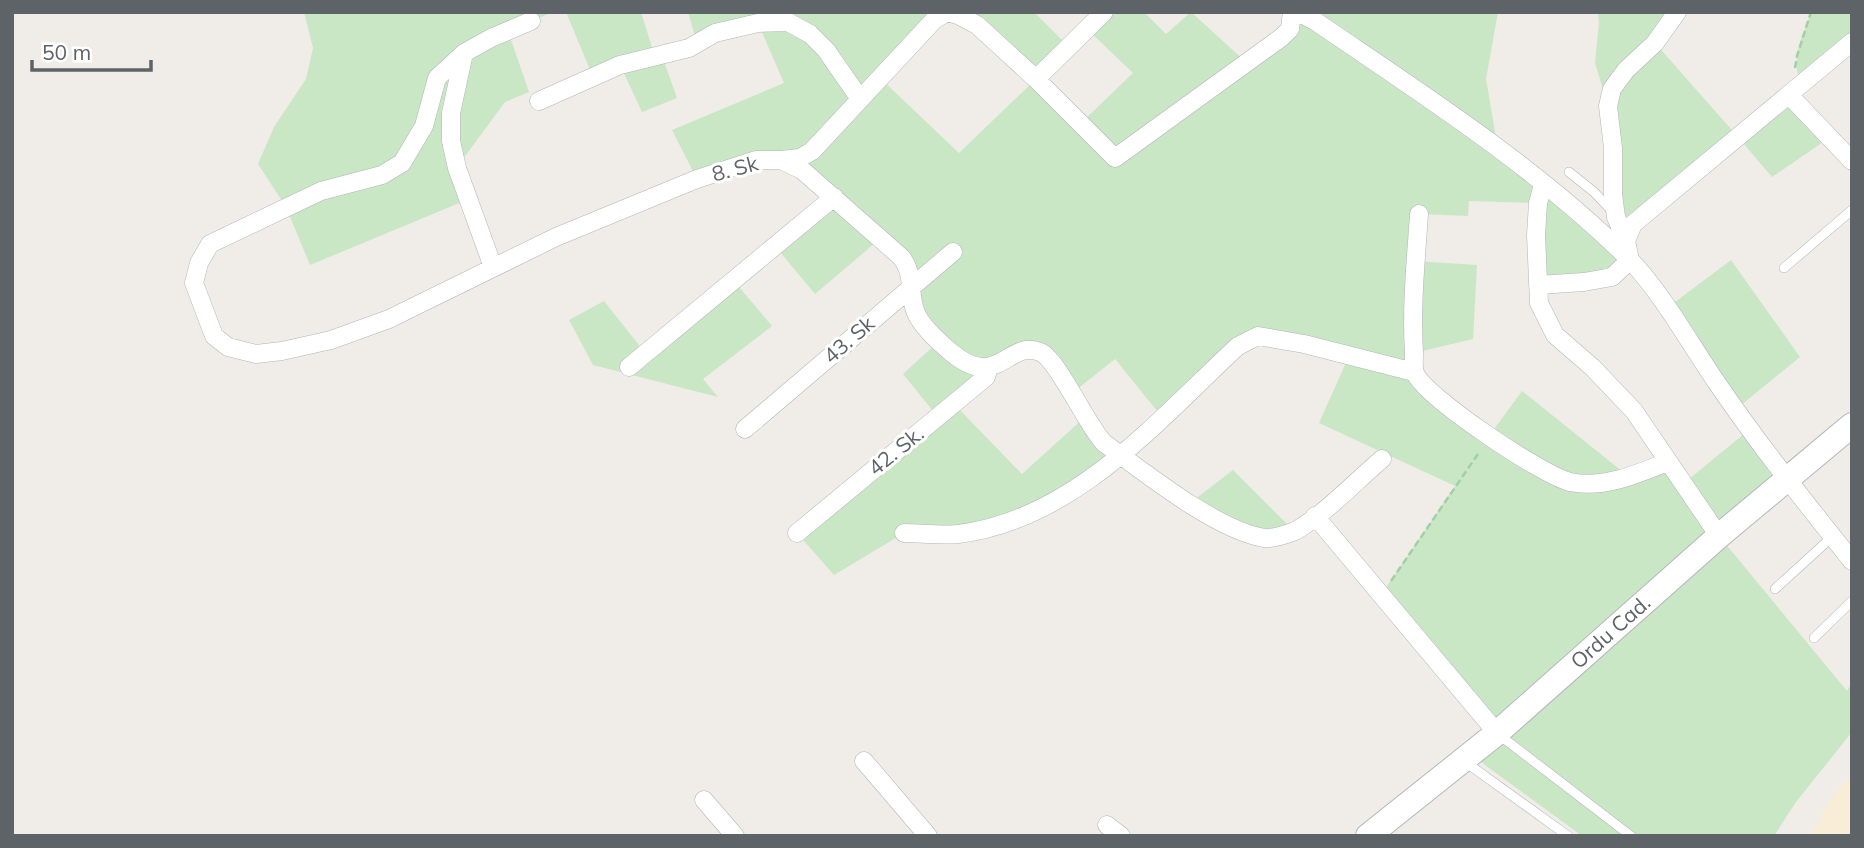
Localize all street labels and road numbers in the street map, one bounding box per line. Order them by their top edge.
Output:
street label: 8. Sk [709,149,761,187]
street label: 43. Sk [817,310,879,369]
street label: 42. Sk. [862,420,929,481]
street label: Ordu Cad. [1565,589,1655,674]

